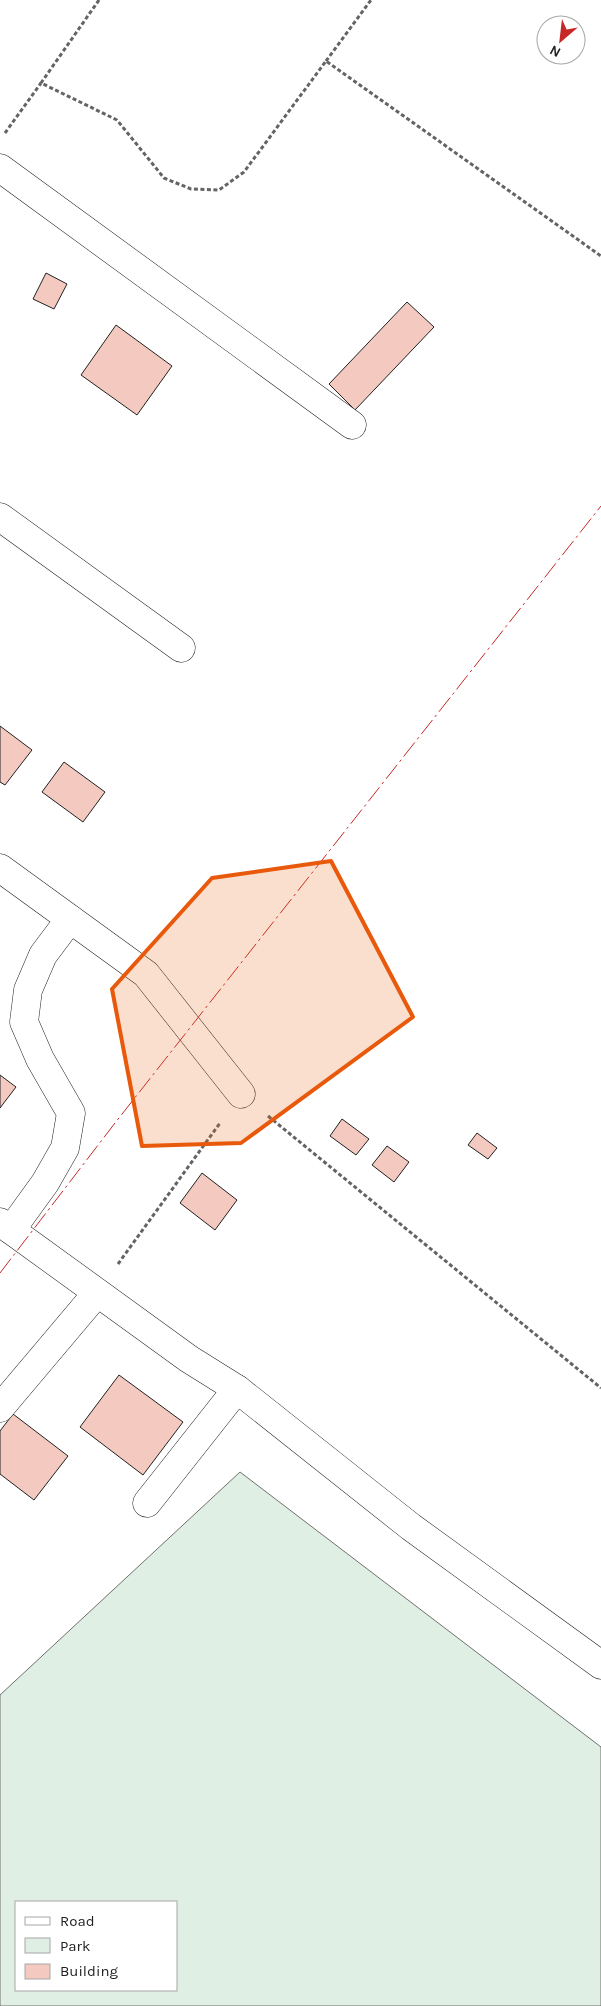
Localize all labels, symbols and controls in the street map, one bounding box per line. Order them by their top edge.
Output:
north arrow [536,15,586,65]
text: N [547,41,564,61]
legend [15,1901,178,1991]
text: Road [60,1912,95,1930]
text: Park [60,1937,90,1955]
text: Building [60,1962,118,1980]

